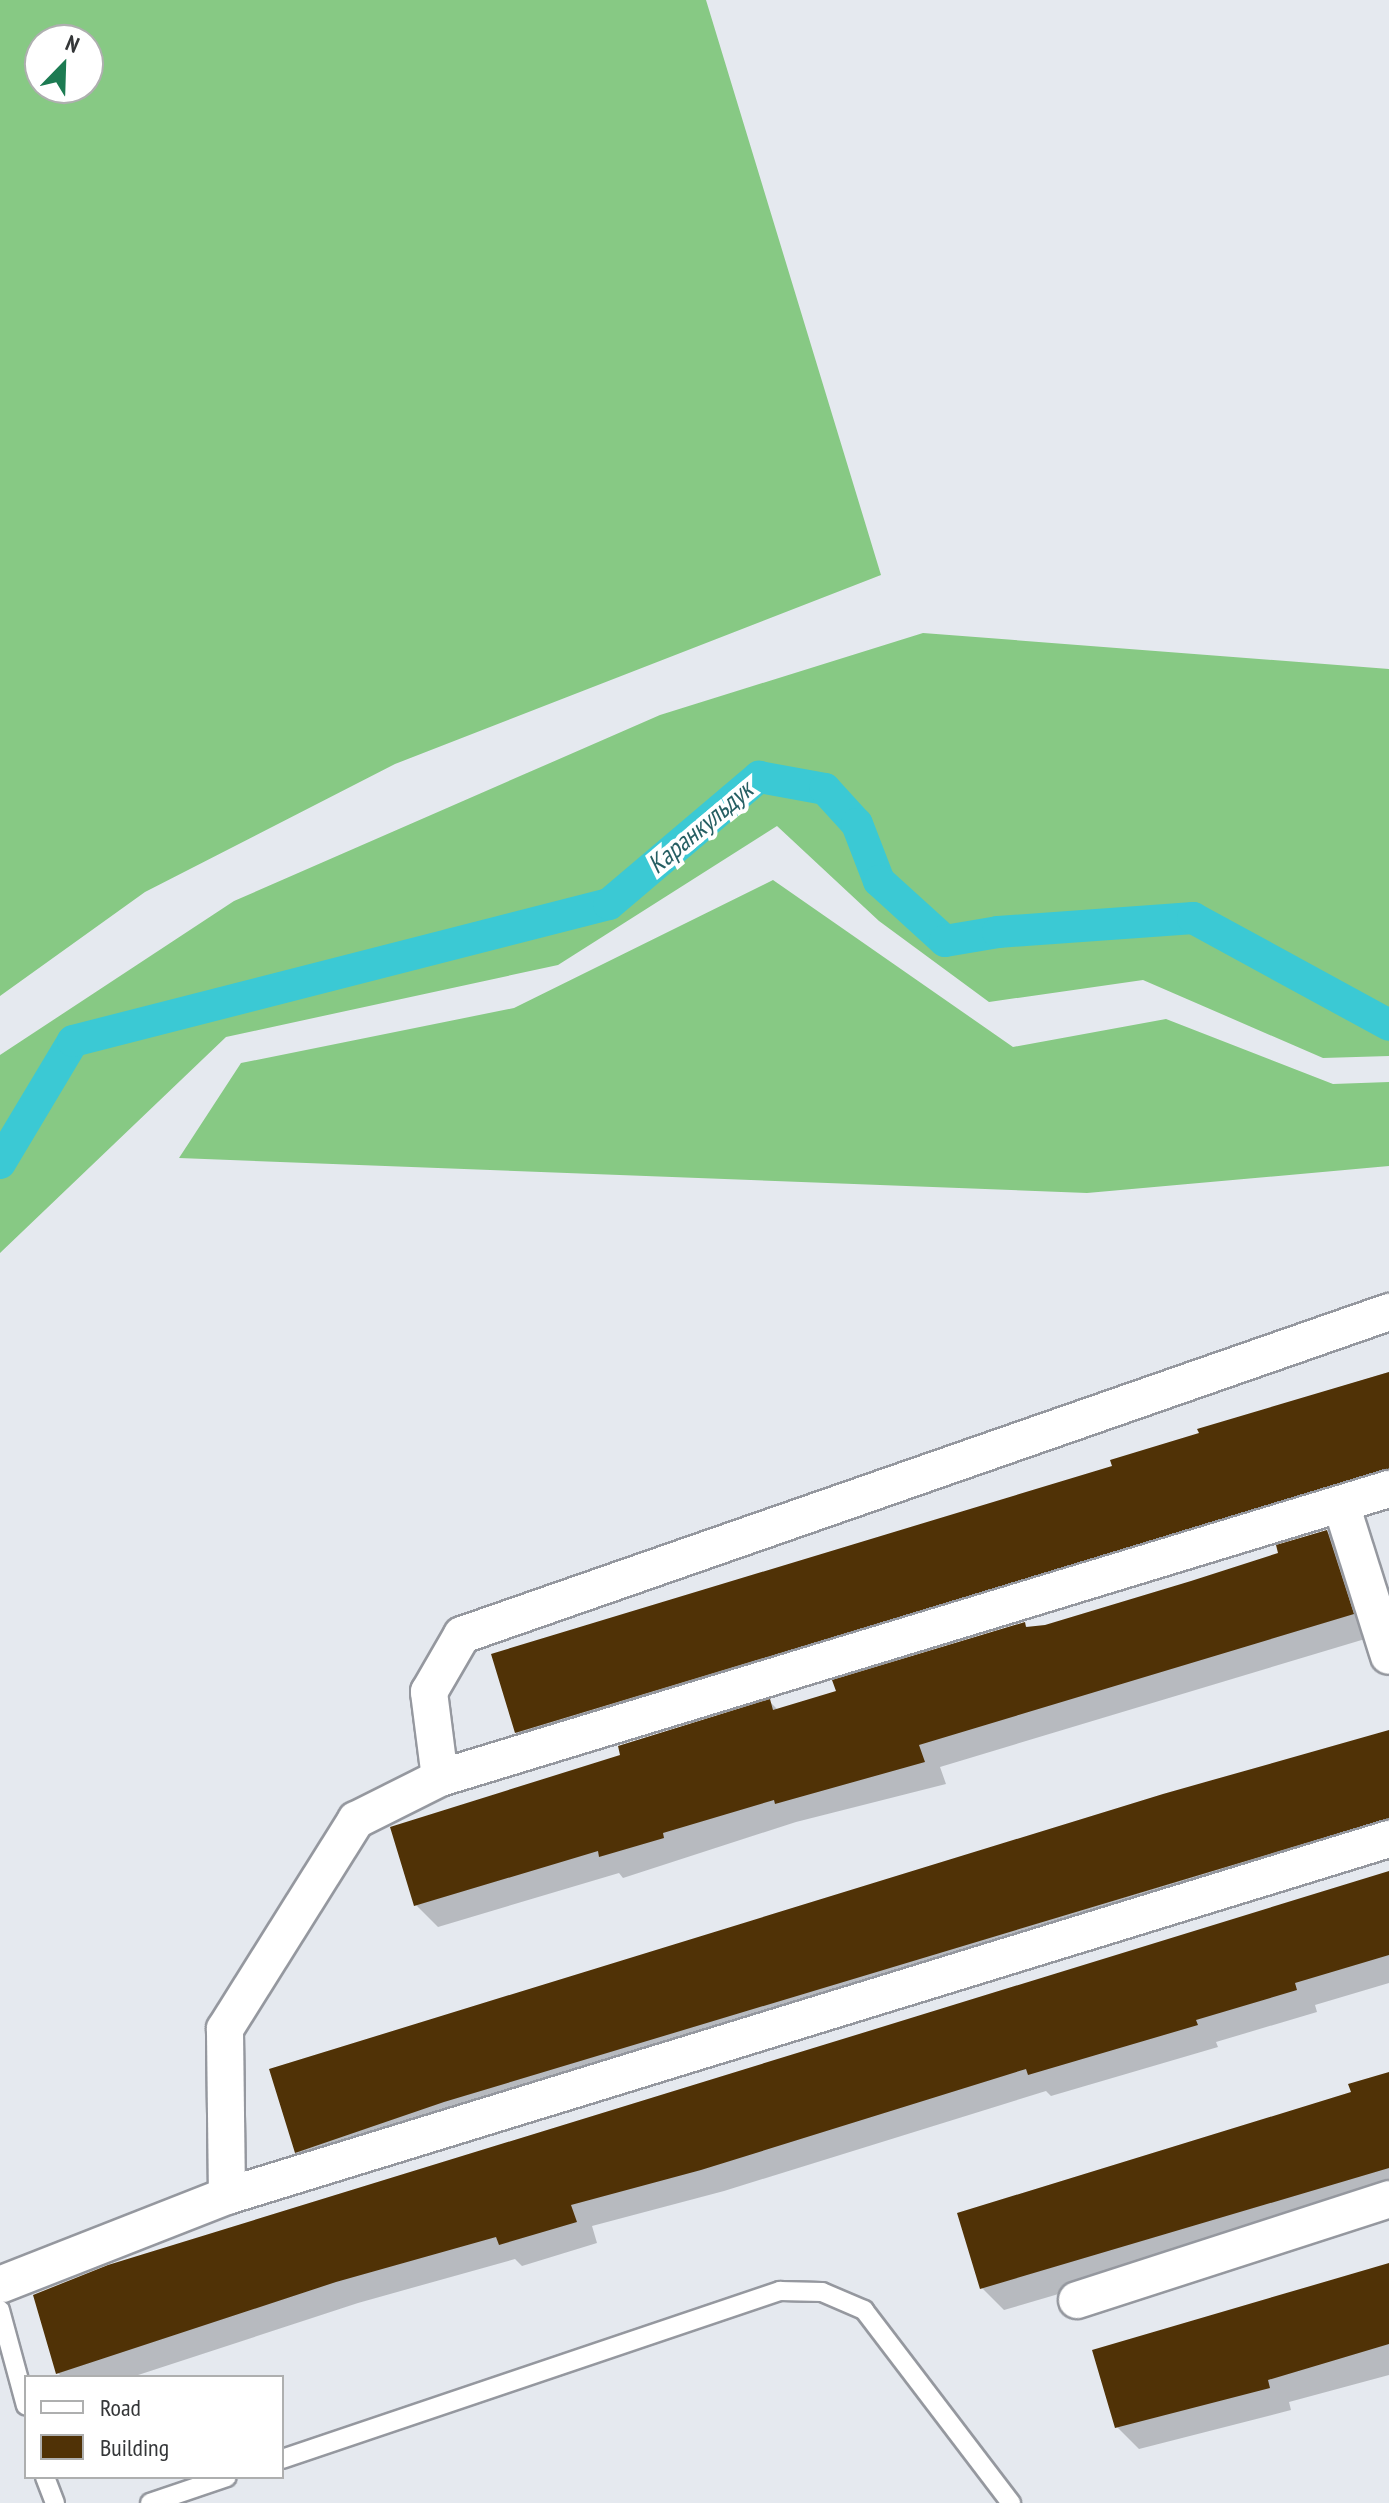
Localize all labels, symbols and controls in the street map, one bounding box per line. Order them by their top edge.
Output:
north arrow [24,24,104,104]
text: N [62,29,84,59]
water label: Каранкульдук [641,774,759,880]
legend [24,2375,284,2479]
text: Road [100,2392,141,2423]
text: Building [100,2432,169,2463]

